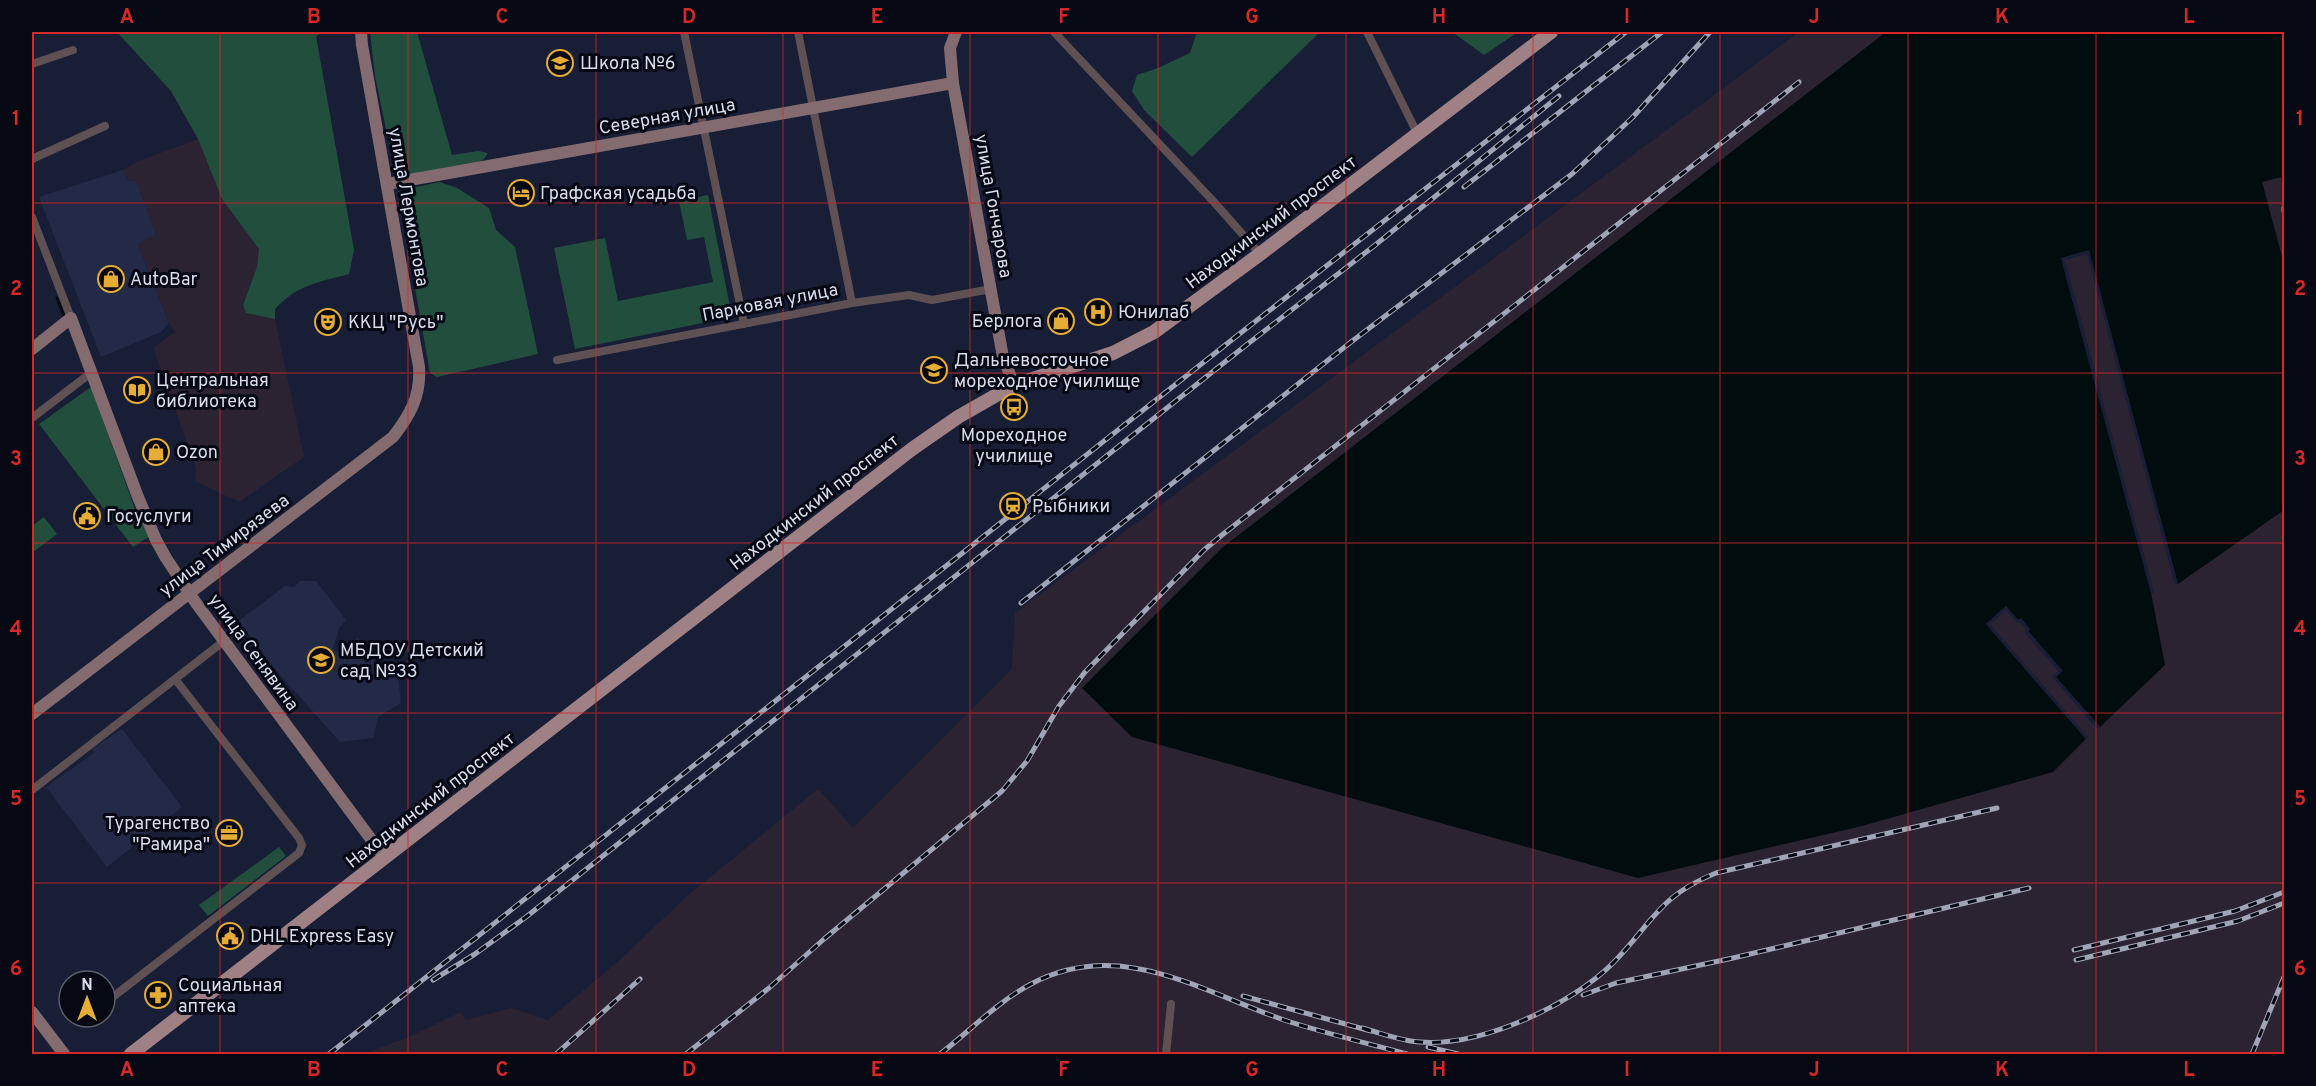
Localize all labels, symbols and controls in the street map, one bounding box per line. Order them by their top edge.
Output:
text: A [120,5,134,31]
text: B [307,5,321,31]
text: C [496,5,508,31]
text: D [682,5,696,31]
text: E [871,5,883,31]
text: F [1058,5,1070,31]
text: G [1245,5,1259,31]
text: H [1432,5,1446,31]
text: I [1624,5,1630,31]
text: J [1808,5,1820,31]
text: K [1995,5,2009,31]
text: L [2183,5,2195,31]
school or university icon: Школа №6 [545,48,575,78]
place label: Школа №6 [580,53,676,76]
street label: Северная улица [597,94,737,141]
text: 1 [12,107,20,133]
text: 1 [2296,107,2304,133]
street label: улица Лермонтова [382,126,433,289]
street label: улица Гончарова [969,133,1016,280]
street label: Находкинский проспект [1182,151,1362,295]
hotel icon: Графская усадьба [506,178,536,208]
place label: Графская усадьба [540,183,696,206]
shop icon: AutoBar [96,264,126,294]
place label: AutoBar [130,269,198,292]
text: 2 [10,277,22,303]
text: 2 [2294,277,2306,303]
street label: Парковая улица [700,279,840,328]
hospital icon: Юнилаб [1083,297,1113,327]
place label: Юнилаб [1118,302,1189,325]
shop icon: Берлога [1046,306,1076,336]
theatre icon: ККЦ "Русь" [313,307,343,337]
place label: Берлога [972,311,1042,334]
place label: ККЦ "Русь" [348,312,443,335]
place label: Дальневосточное мореходное училище [954,350,1140,394]
school or university icon: Дальневосточное мореходное училище [919,355,949,385]
place label: Центральная библиотека [156,370,269,414]
library icon: Центральная библиотека [122,375,152,405]
bus stop icon: Мореходное училище [999,392,1029,422]
place label: Мореходное училище [961,425,1067,469]
street label: Находкинский проспект [726,430,904,576]
shop icon: Ozon [141,437,171,467]
place label: Ozon [176,442,218,465]
text: 3 [10,447,22,473]
text: 3 [2294,447,2306,473]
street label: улица Тимирязева [155,490,295,603]
station icon: Рыбники [998,491,1028,521]
place label: Рыбники [1032,496,1110,519]
public building icon: Госуслуги [72,501,102,531]
place label: Госуслуги [106,506,192,529]
street label: улица Сенявина [203,590,303,716]
text: 4 [10,617,22,643]
text: 4 [2294,617,2306,643]
place label: МБДОУ Детский сад №33 [340,640,484,684]
school or university icon: МБДОУ Детский сад №33 [306,645,336,675]
street label: Находкинский проспект [342,728,520,874]
text: 5 [10,787,22,813]
text: 5 [2294,787,2306,813]
place label: Турагенство "Рамира" [105,813,210,857]
office icon: Турагенство "Рамира" [214,818,244,848]
public building icon: DHL Express Easy [215,921,245,951]
place label: DHL Express Easy [250,926,394,949]
text: 6 [10,957,22,983]
text: 6 [2294,957,2306,983]
north arrow [57,969,117,1029]
place label: Социальная аптека [178,975,282,1019]
text: N [81,976,93,996]
pharmacy icon: Социальная аптека [143,980,173,1010]
text: A [120,1058,134,1084]
text: B [307,1058,321,1084]
text: C [496,1058,508,1084]
text: D [682,1058,696,1084]
text: E [871,1058,883,1084]
text: F [1058,1058,1070,1084]
text: G [1245,1058,1259,1084]
text: H [1432,1058,1446,1084]
text: I [1624,1058,1630,1084]
text: J [1808,1058,1820,1084]
text: K [1995,1058,2009,1084]
text: L [2183,1058,2195,1084]

